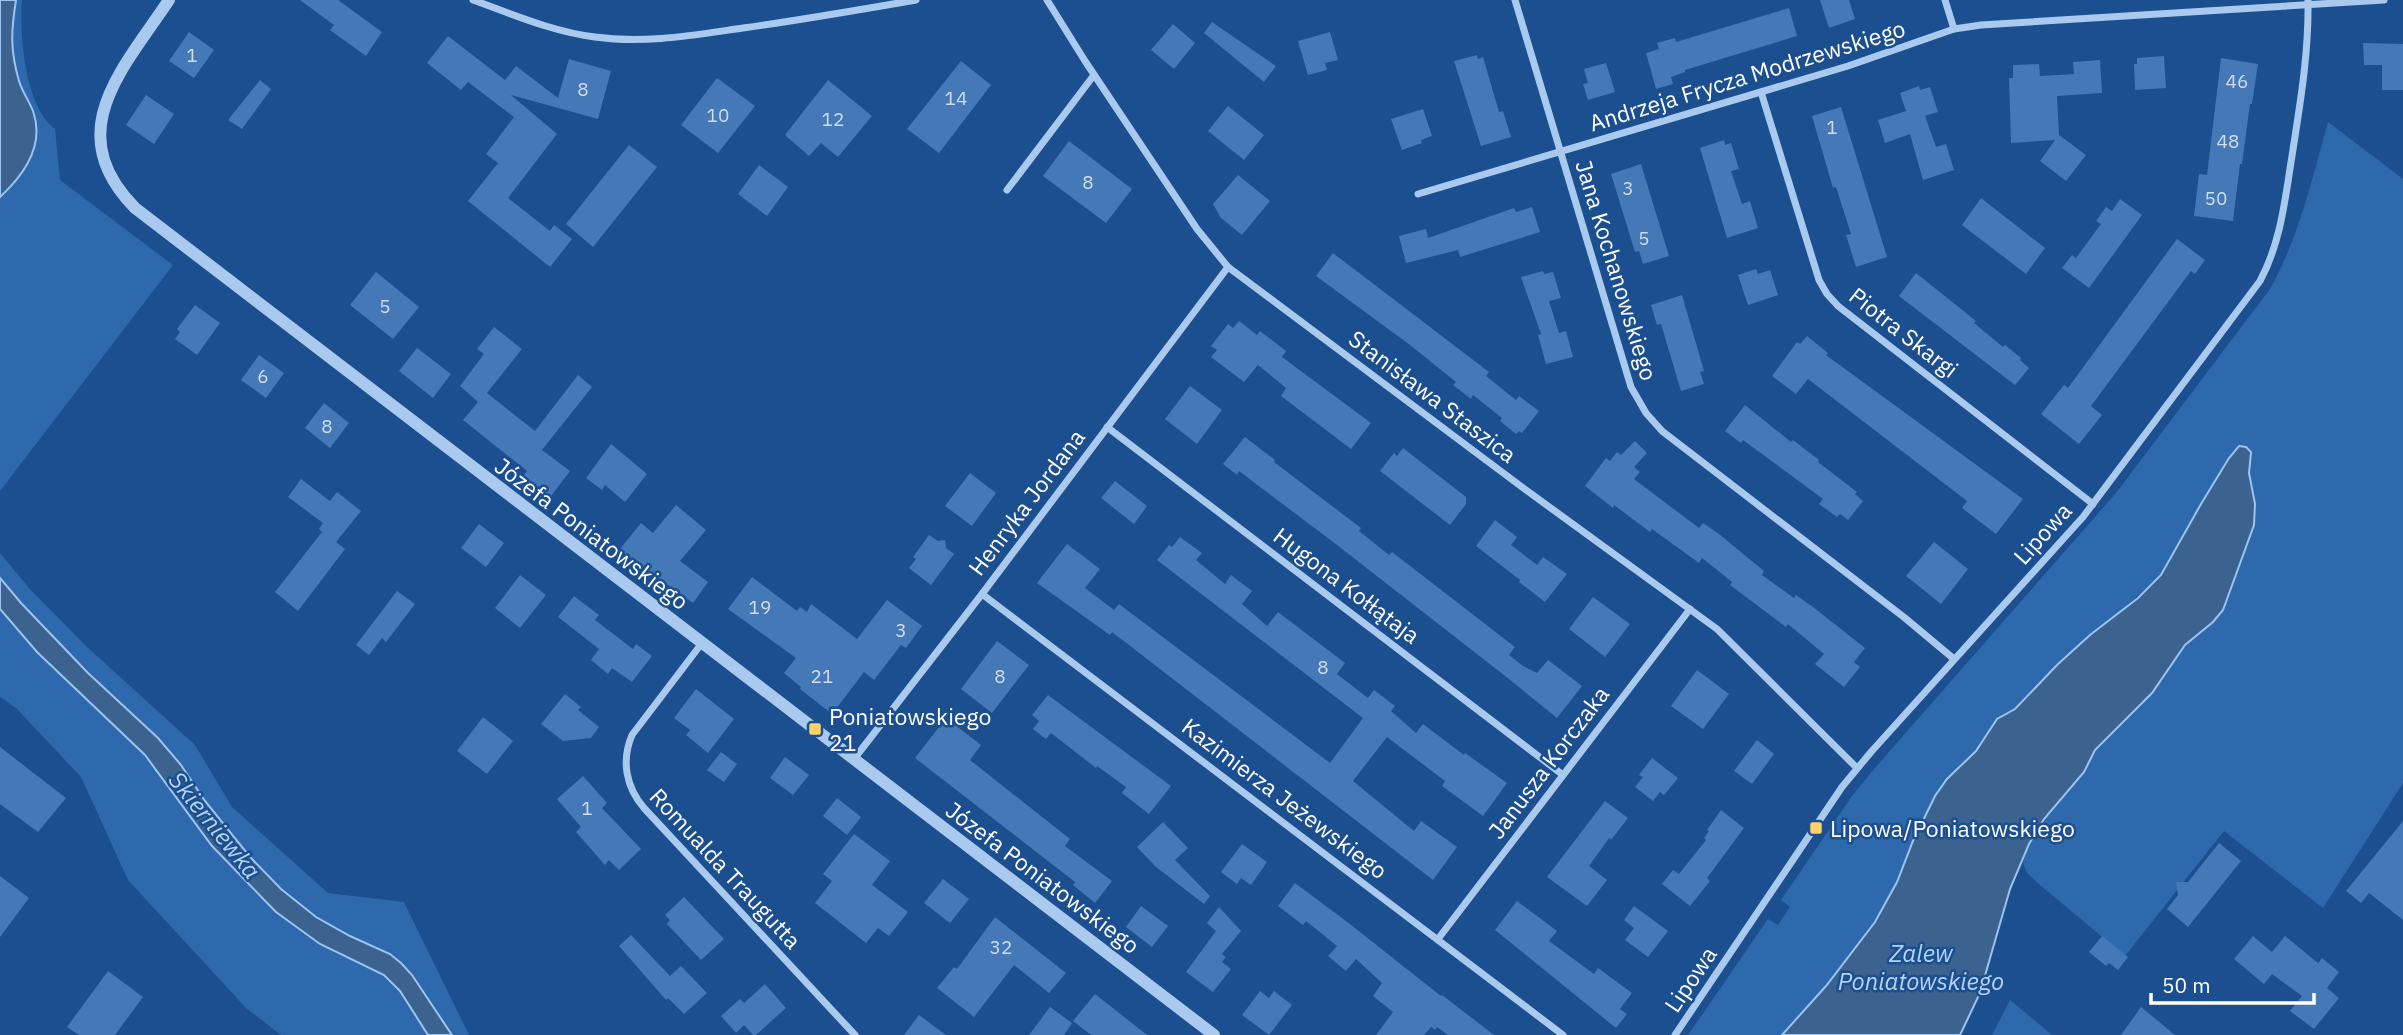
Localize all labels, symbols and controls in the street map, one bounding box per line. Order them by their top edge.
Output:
street label: Andrzeja Frycza Modrzewskiego [1585,13,1909,137]
house number: 1 [186,43,198,67]
house number: 46 [2226,69,2248,93]
house number: 8 [577,77,589,101]
house number: 14 [945,86,967,110]
house number: 10 [707,103,729,127]
house number: 12 [822,107,844,131]
house number: 1 [1826,115,1838,139]
house number: 48 [2217,129,2239,153]
street label: Jana Kochanowskiego [1569,156,1665,384]
house number: 8 [1082,170,1094,194]
house number: 3 [1622,176,1634,200]
house number: 50 [2205,186,2227,210]
house number: 5 [1638,226,1650,250]
street label: Piotra Skargi [1843,280,1965,384]
house number: 5 [379,294,391,318]
street label: Stanisława Staszica [1343,323,1523,469]
house number: 6 [257,364,269,388]
house number: 8 [321,414,333,438]
street label: Henryka Jordana [961,423,1091,581]
street label: Józefa Poniatowskiego [489,450,695,616]
street label: Lipowa [2006,496,2078,570]
street label: Hugona Kołłątaja [1268,520,1426,650]
house number: 19 [749,595,771,619]
house number: 3 [895,618,907,642]
house number: 8 [1317,655,1329,679]
house number: 21 [811,664,833,688]
house number: 8 [994,664,1006,688]
street label: Janusza Korczaka [1481,680,1615,844]
place label: Poniatowskiego 21 [829,701,991,757]
street label: Kazimierza Jeżewskiego [1176,711,1394,885]
marker: Poniatowskiego 21 [807,721,823,737]
water label: Skierniewka [162,765,268,885]
street label: Romualda Traugutta [644,781,808,955]
street label: Józefa Poniatowskiego [940,794,1146,960]
house number: 1 [581,796,593,820]
place label: Lipowa/Poniatowskiego [1830,813,2075,843]
marker: Lipowa/Poniatowskiego [1808,820,1824,836]
house number: 32 [990,935,1012,959]
water label: Zalew Poniatowskiego [1838,937,2004,997]
street label: Lipowa [1657,940,1723,1018]
scale bar [2151,962,2314,1006]
text: 50 m [2162,971,2211,999]

